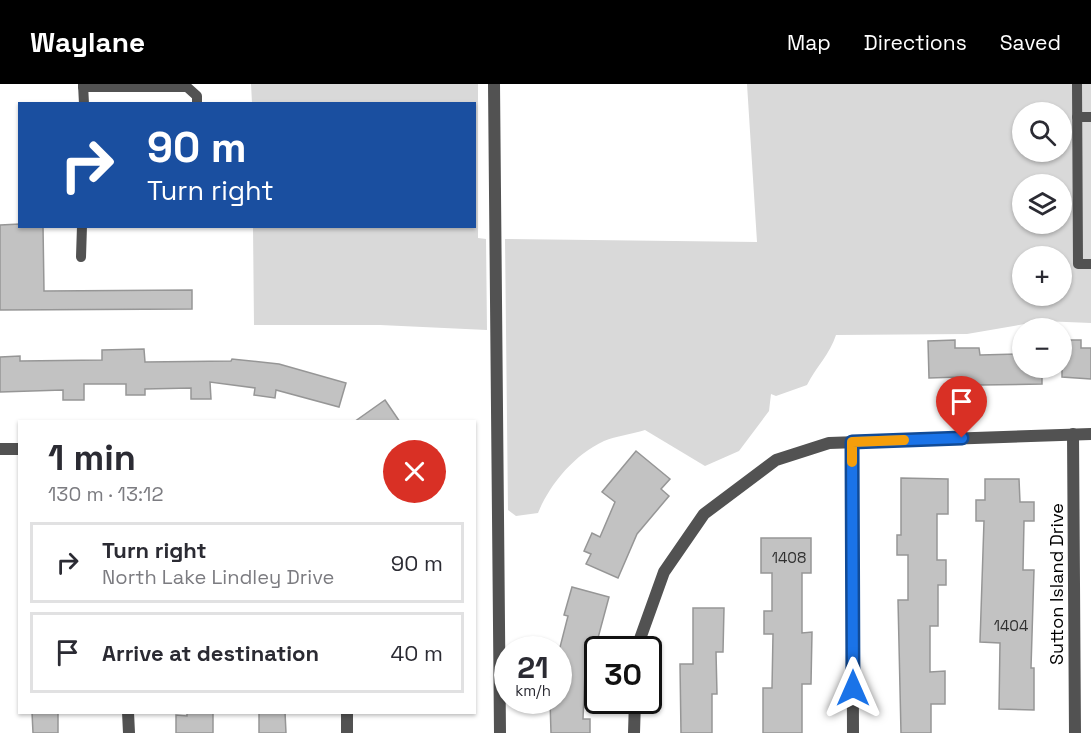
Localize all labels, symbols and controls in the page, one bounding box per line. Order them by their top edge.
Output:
text: Waylane [30,24,145,60]
text: Map [787,29,831,56]
text: Directions [864,29,967,56]
text: Saved [1000,29,1061,56]
map controls [1012,102,1072,378]
button: search [1012,102,1072,162]
text: 90 m [147,121,247,174]
icon: right [48,126,126,204]
text: Turn right [147,173,274,208]
button: layers [1012,174,1072,234]
button: + [1012,246,1072,306]
button: − [1012,318,1072,378]
pin [936,376,987,438]
icon: arrive [945,385,978,418]
text: 1 min [48,435,136,481]
button: close [383,440,446,503]
text: 130 m · 13:12 [48,481,164,507]
street label: Sutton Island Drive [1045,503,1068,665]
text: Turn right [102,536,207,564]
icon: right [51,546,84,579]
house number: 1408 [772,548,806,567]
text: 90 m [391,549,443,577]
text: North Lake Lindley Drive [102,564,334,590]
house number: 1404 [994,616,1028,635]
icon: arrive [51,636,84,669]
speed limit sign: 30 [584,636,662,714]
text: Arrive at destination [102,639,319,667]
text: 40 m [391,639,443,667]
text: 21 [517,648,549,687]
position arrow [821,656,885,720]
text: km/h [515,681,551,700]

